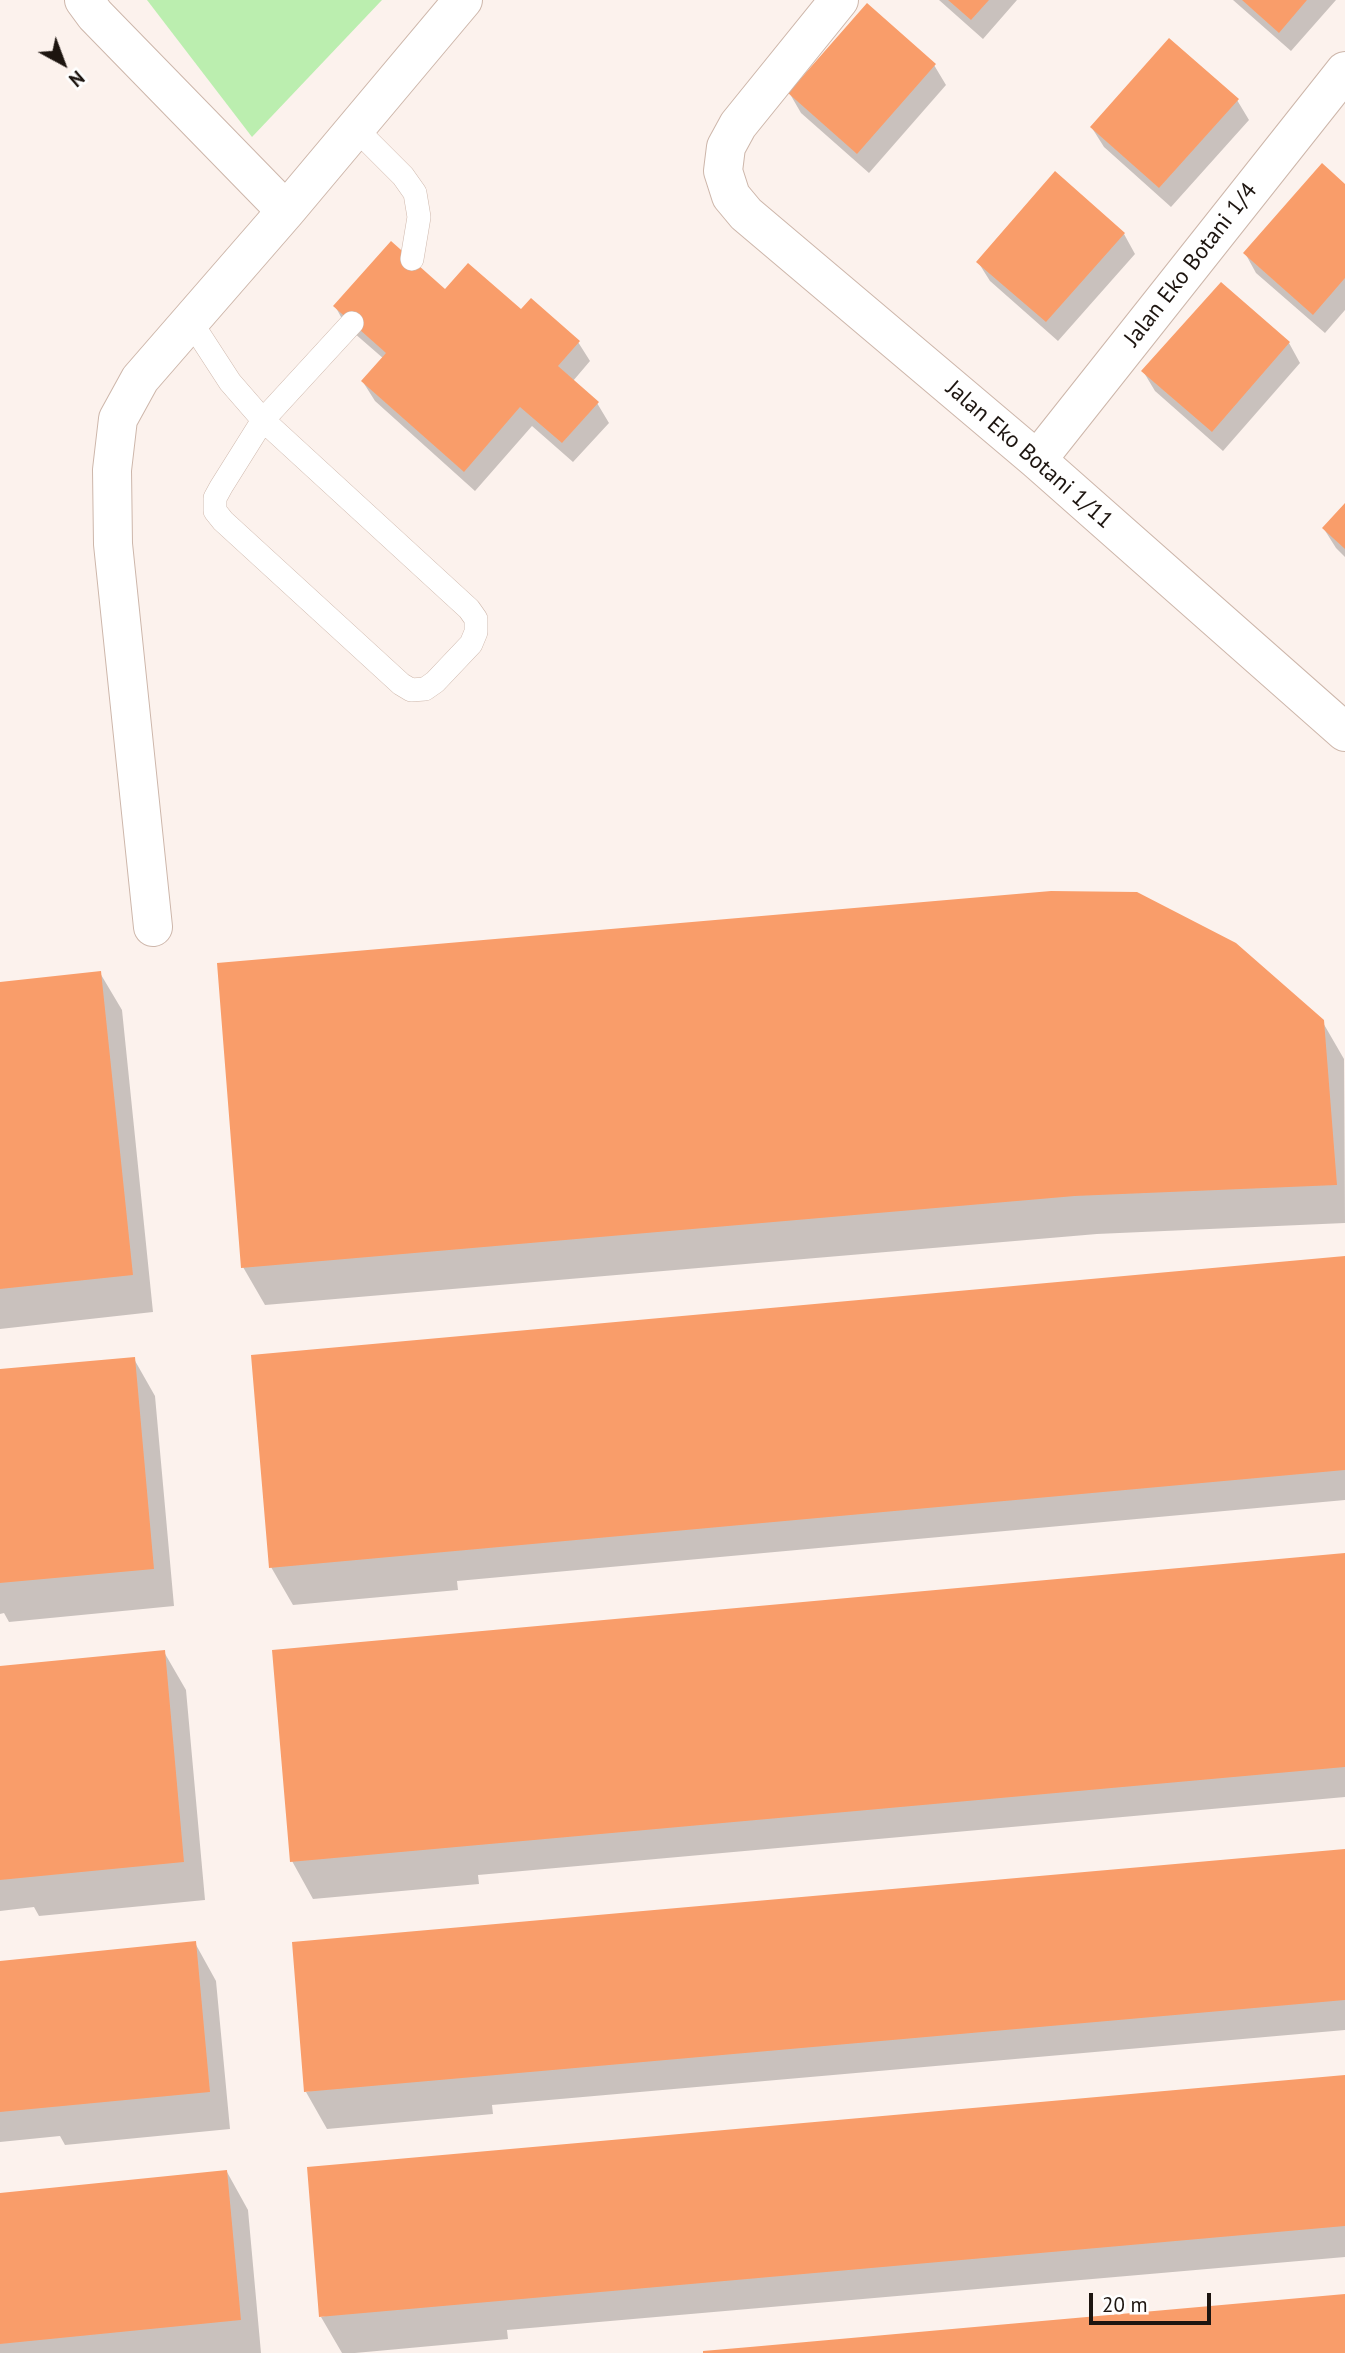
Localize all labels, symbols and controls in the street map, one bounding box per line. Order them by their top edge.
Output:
north arrow [28,28,98,98]
text: N [64,66,89,92]
street label: Jalan Eko Botani 1/4 [1119,178,1263,352]
street label: Jalan Eko Botani 1/11 [940,375,1118,535]
scale bar [1093,2280,1216,2324]
text: 20 m [1102,2291,1148,2318]

